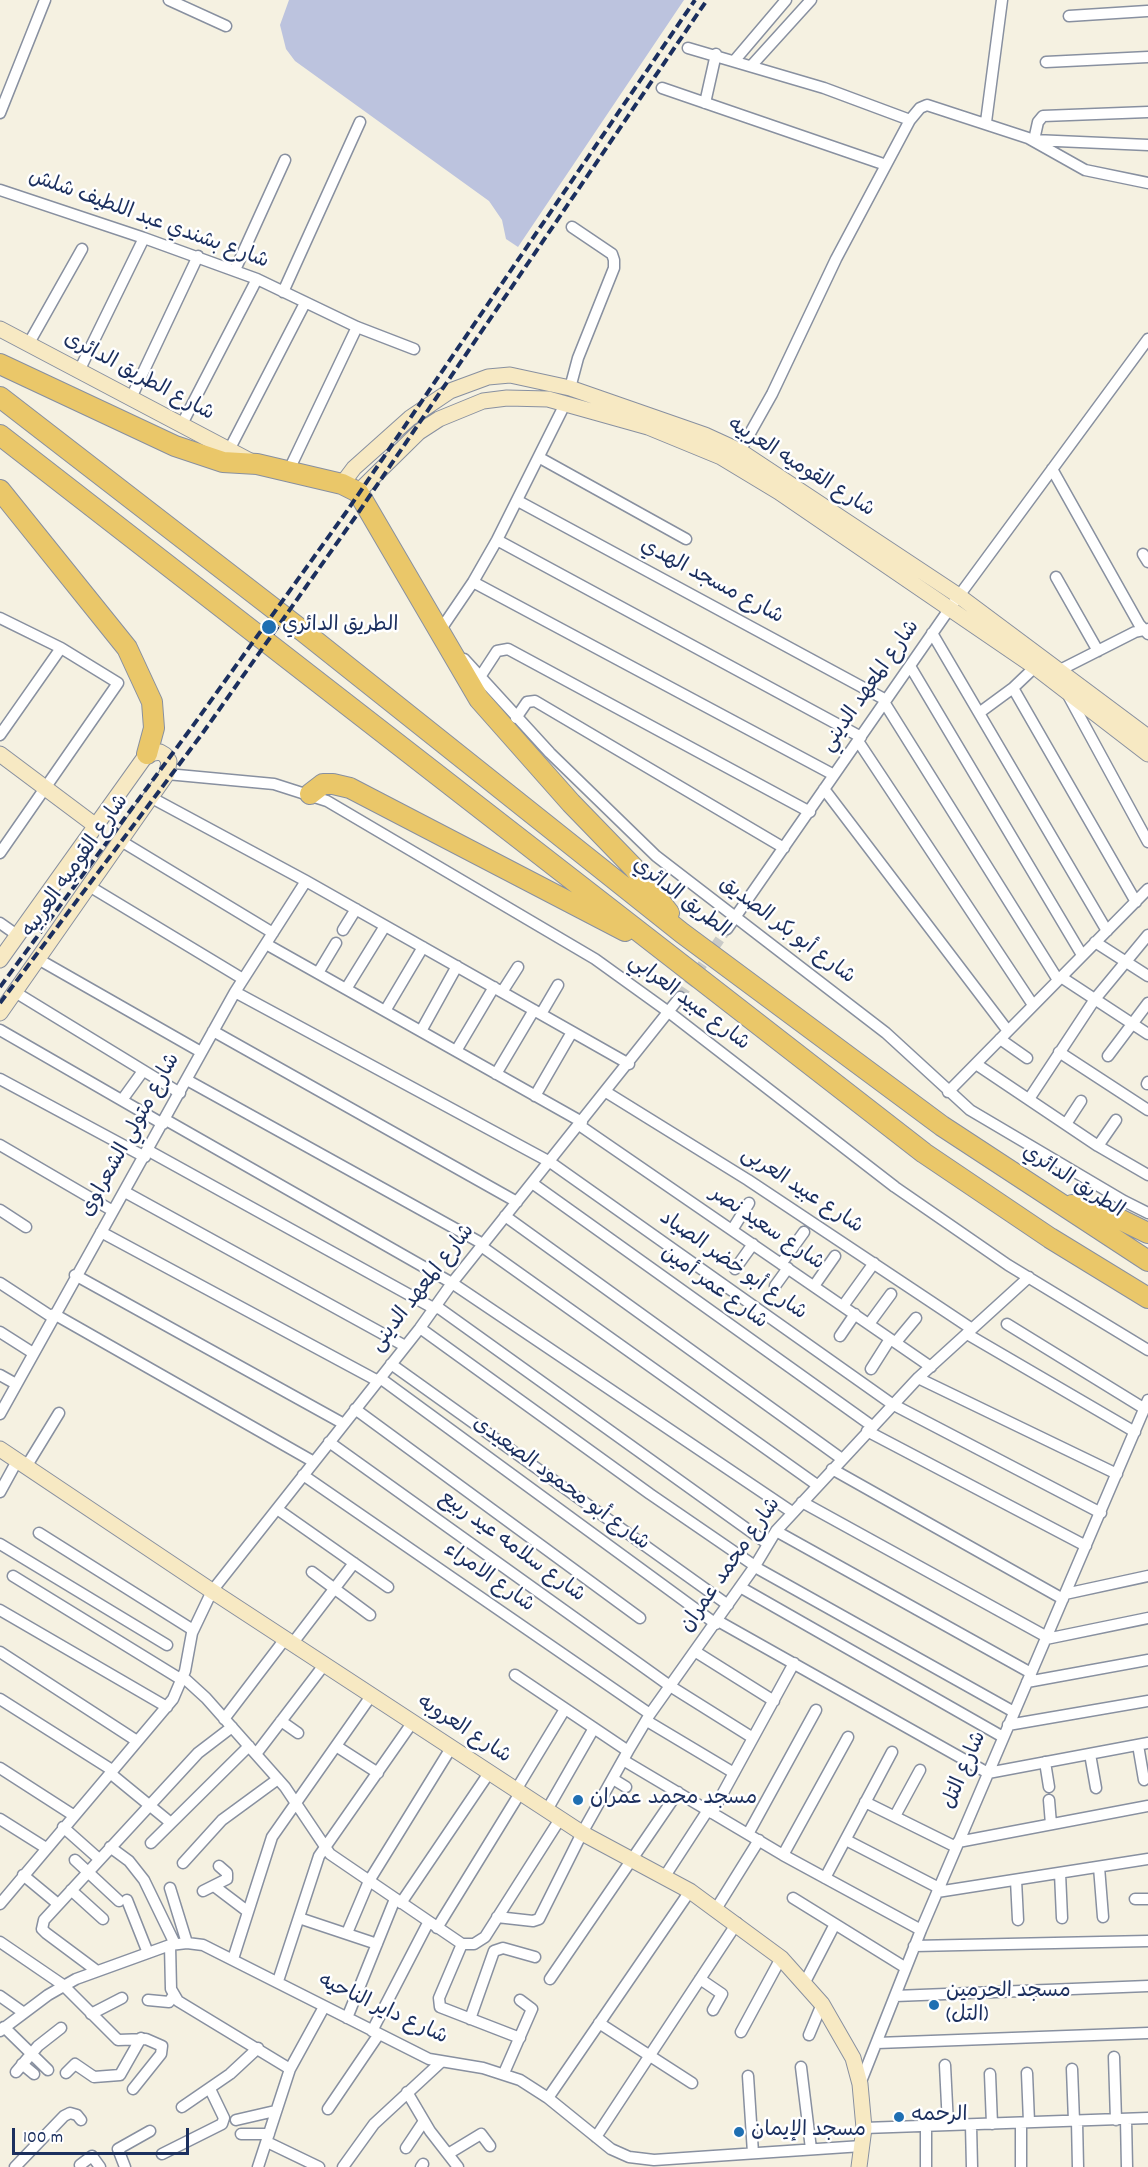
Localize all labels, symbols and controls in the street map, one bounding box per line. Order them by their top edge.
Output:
street label: شارع بشندي عبد اللطيف شلش [24,166,272,276]
street label: شارع الطريق الدائرى [58,328,218,428]
street label: شارع القوميه العربيه [722,414,878,524]
street label: شارع مسجد الهدي [635,535,787,631]
place label: الطريق الدائري [282,614,398,640]
street label: شارع المعهد الديني [817,616,927,758]
marker: الطريق الدائري [260,618,278,636]
street label: شارع القوميه العربيه [18,791,136,943]
street label: الطريق الدائري [626,853,734,945]
street label: شارع أبو بكر الصديق [713,873,859,991]
street label: شارع عبيد العرابي [622,950,754,1058]
street label: شارع متولي الشعراوى [77,1050,187,1222]
street label: الطريق الدائري [1016,1141,1128,1225]
street label: شارع عبيد العربى [735,1143,867,1241]
street label: شارع سعيد نصر [704,1182,828,1278]
street label: شارع أبو خضر الصياد [653,1207,811,1327]
street label: شارع المعهد الدينى [366,1220,482,1358]
street label: شارع عمر أمين [655,1242,771,1336]
street label: شارع أبو محمود الصعيدى [467,1412,653,1558]
street label: شارع سلامه عيد ربيع [433,1486,589,1610]
street label: شارع محمد عمران [676,1494,788,1638]
street label: شارع الامراء [438,1539,538,1619]
street label: شارع العروبه [411,1691,515,1771]
street label: شارع التل [938,1728,994,1814]
place label: مسجد محمد عمران [590,1787,757,1813]
marker: مسجد محمد عمران [571,1793,585,1807]
street label: شارع داير الناحيه [313,1970,451,2052]
place label: مسجد الحرمين (التل) [946,1980,1071,2030]
marker: مسجد الحرمين (التل) [927,1998,941,2012]
place label: الرحمه [911,2104,968,2130]
marker: الرحمه [892,2110,906,2124]
scale bar [15,2116,192,2154]
place label: مسجد الإيمان [751,2119,866,2145]
marker: مسجد الإيمان [732,2125,746,2139]
text: 100 m [23,2126,63,2151]

